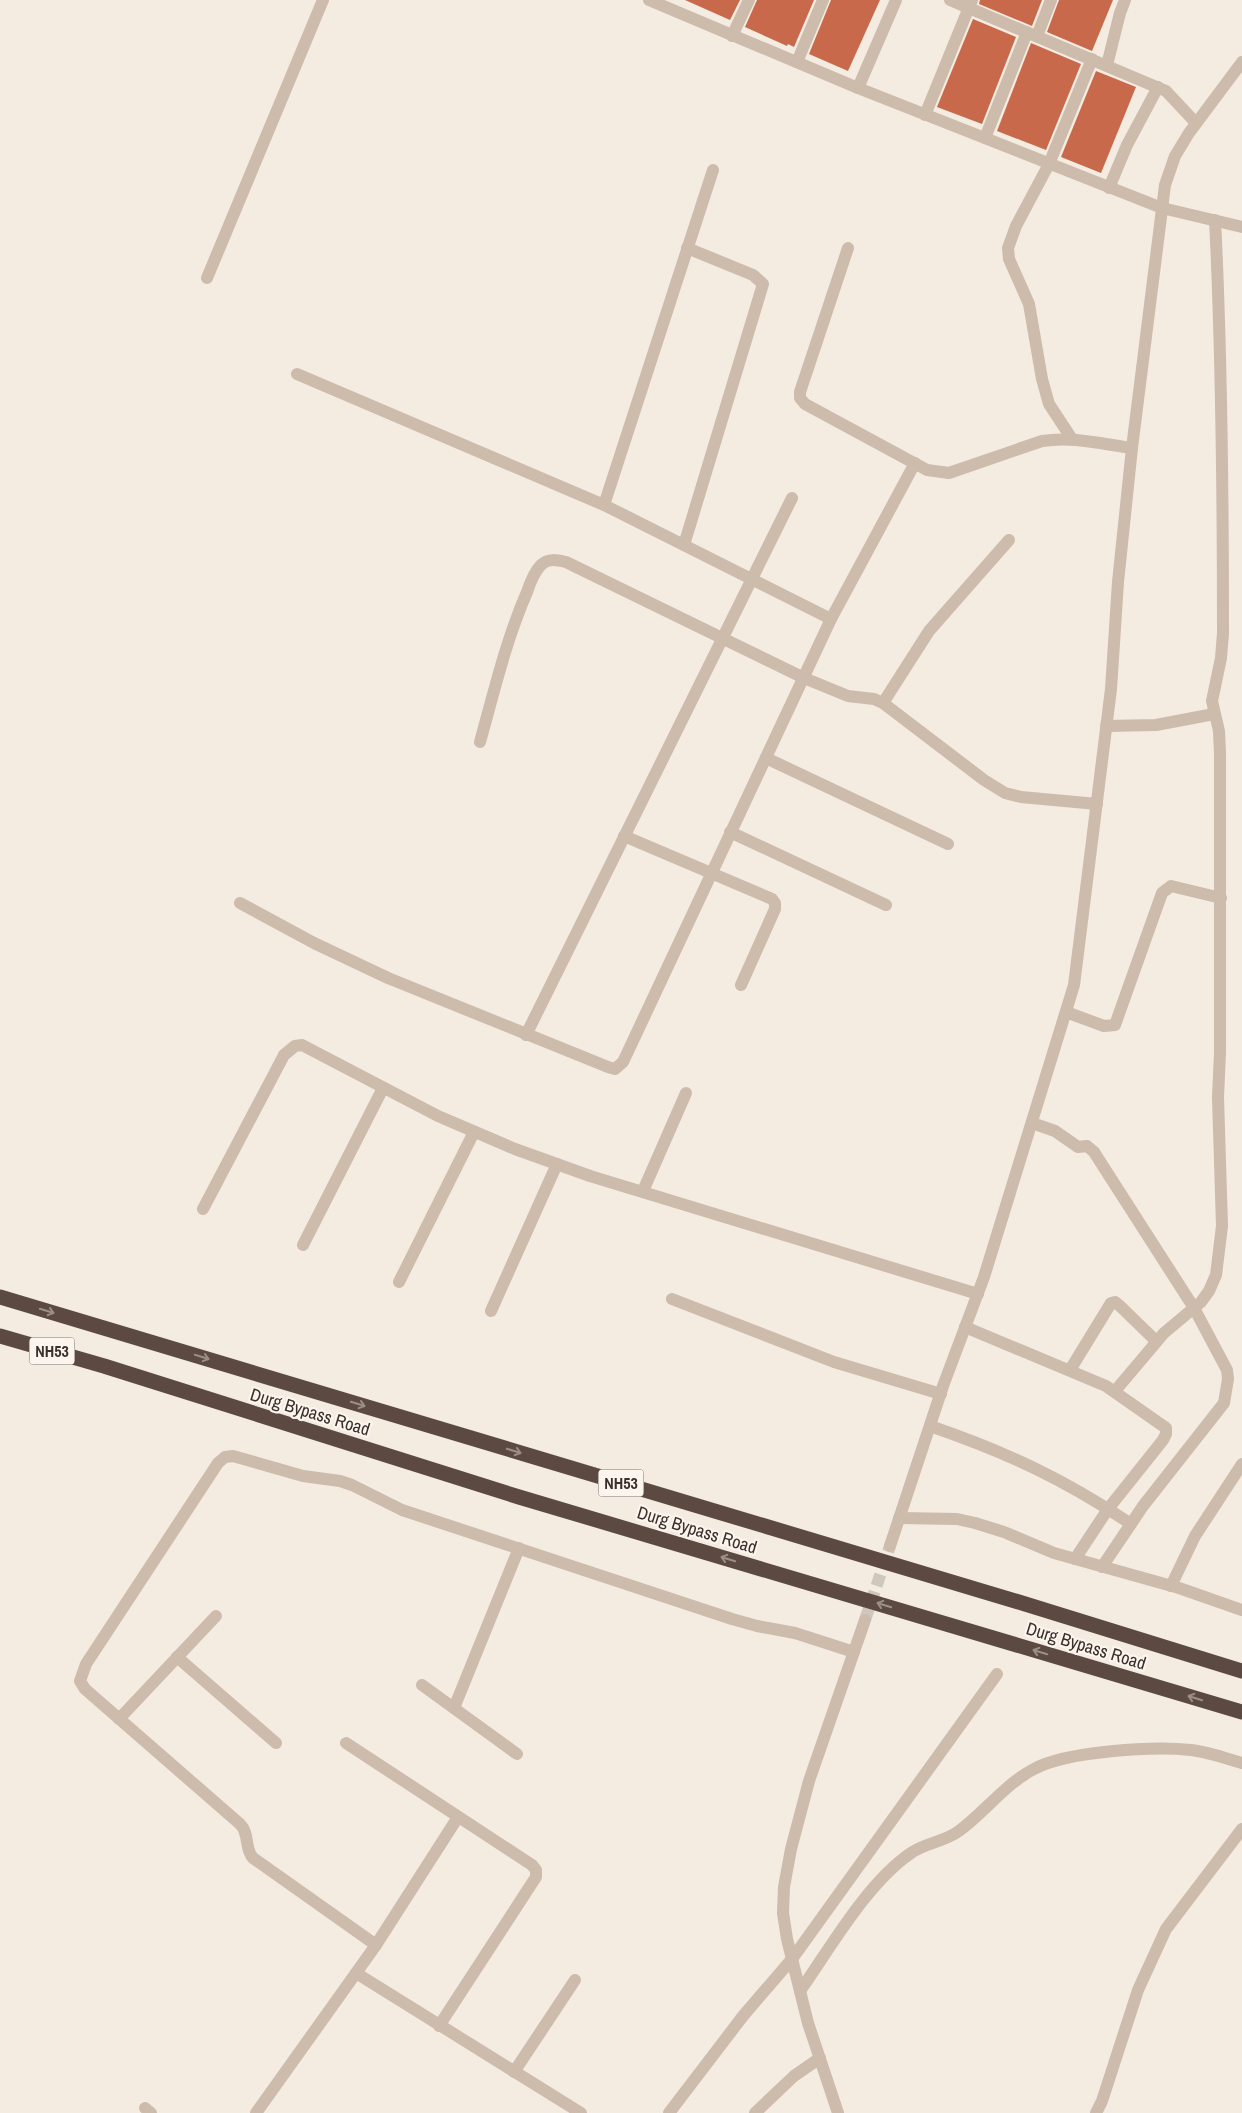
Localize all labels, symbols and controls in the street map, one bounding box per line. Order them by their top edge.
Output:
one-way arrow [38,1306,54,1316]
road number: NH53 [30,1338,74,1364]
one-way arrow [194,1353,210,1363]
street label: Durg Bypass Road [247,1381,373,1442]
one-way arrow [350,1400,366,1410]
one-way arrow [505,1446,521,1456]
road number: NH53 [598,1470,644,1496]
street label: Durg Bypass Road [634,1499,760,1560]
one-way arrow [721,1554,737,1564]
one-way arrow [876,1600,892,1610]
street label: Durg Bypass Road [1023,1615,1149,1676]
one-way arrow [1032,1646,1048,1656]
one-way arrow [1188,1693,1204,1703]

